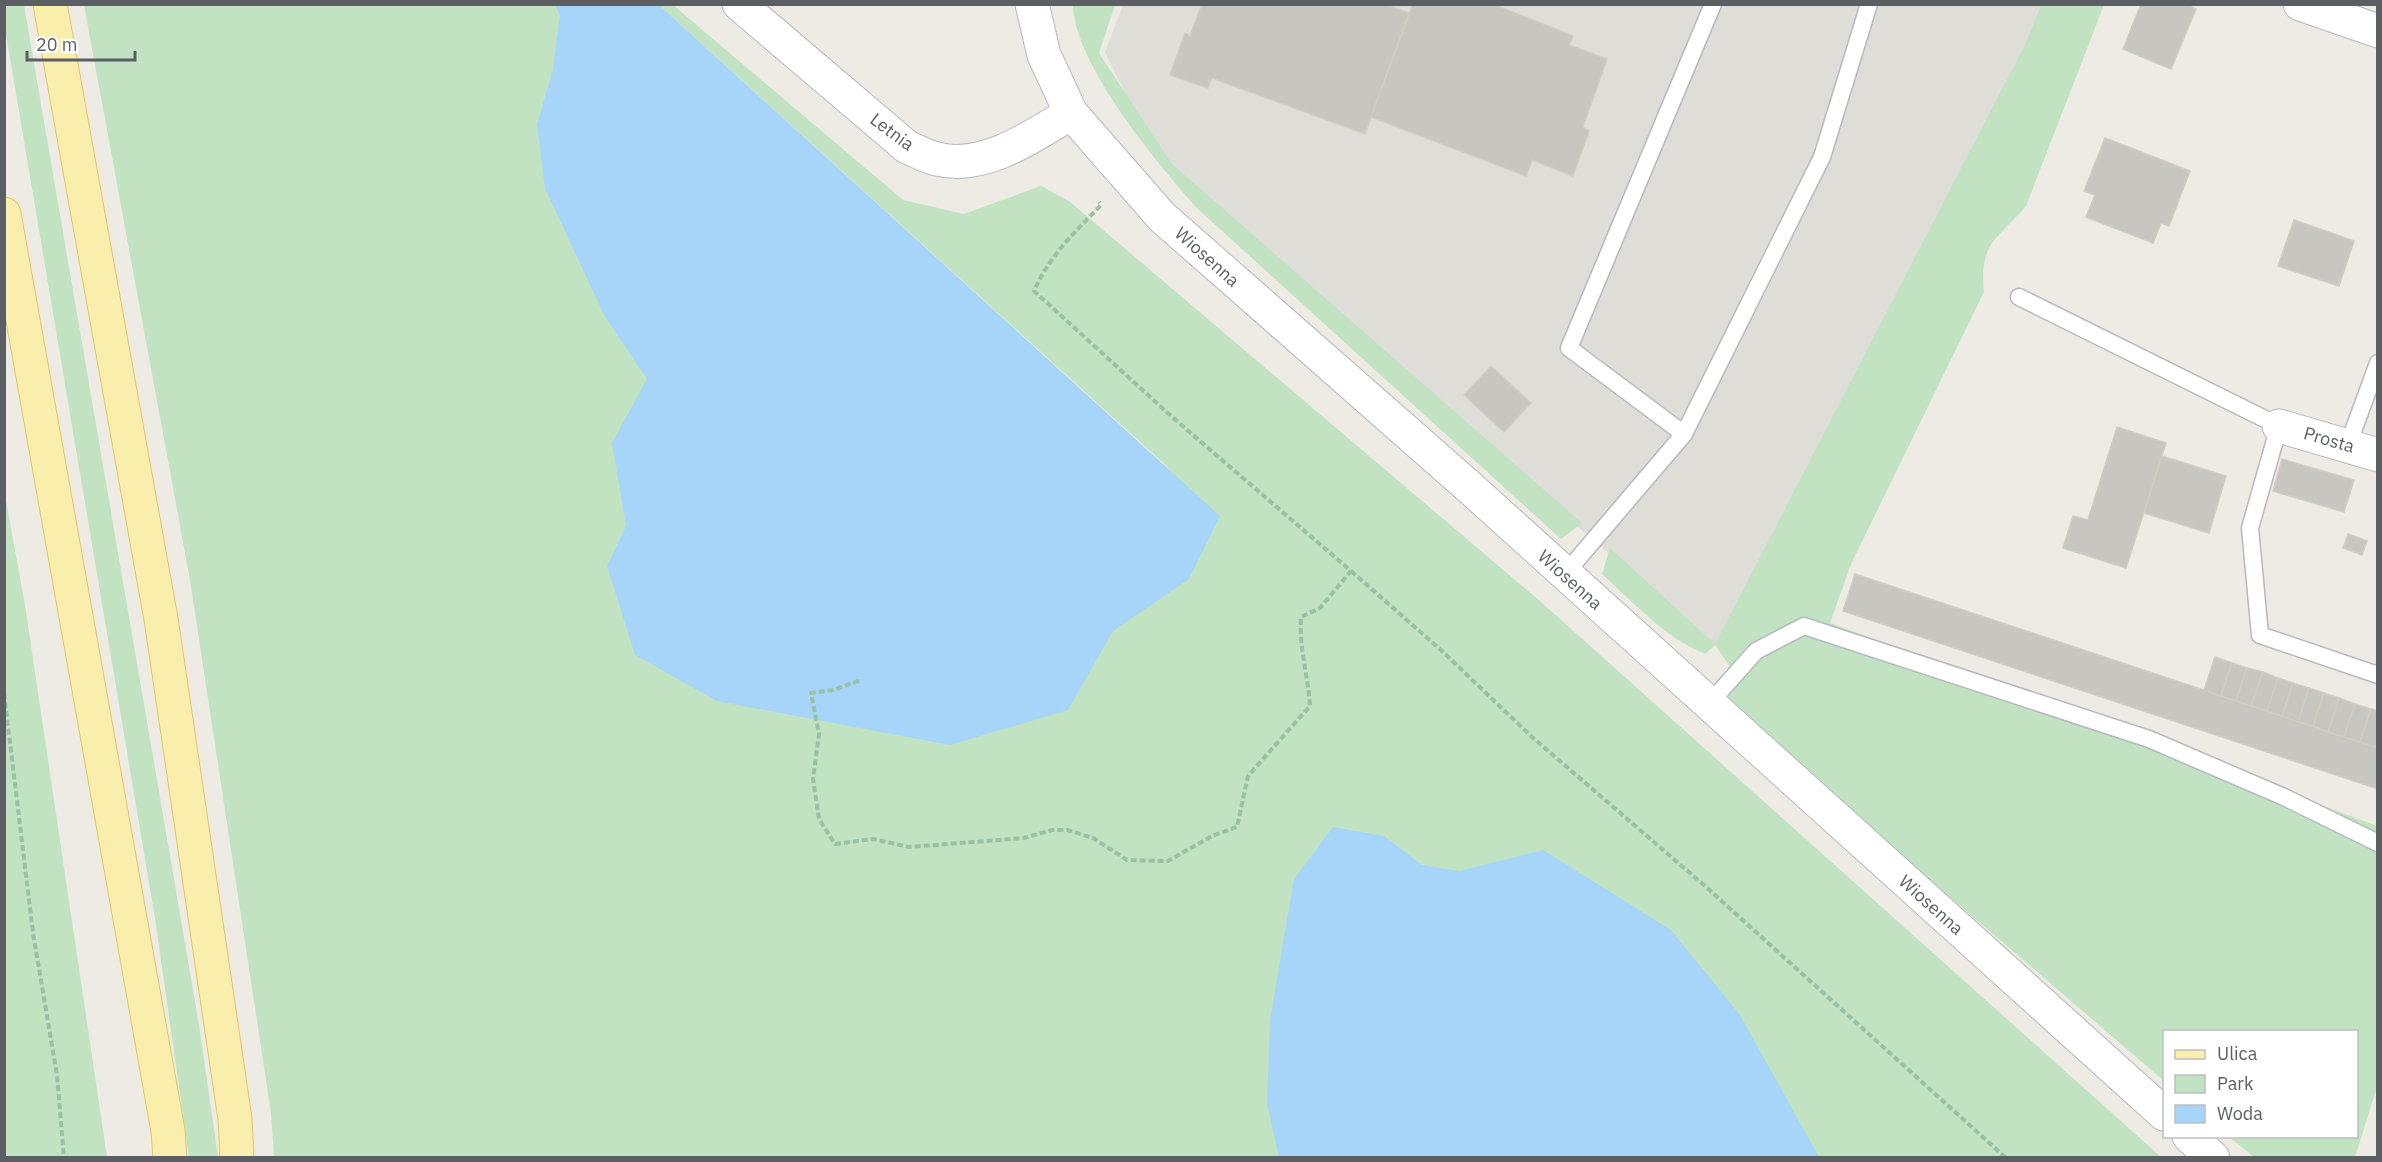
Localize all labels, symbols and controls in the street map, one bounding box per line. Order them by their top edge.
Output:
scale bar [27,24,135,62]
text: 20 m [36,33,78,56]
street label: Letnia [866,108,919,156]
street label: Wiosenna [1170,222,1245,292]
street label: Prosta [2301,421,2358,458]
street label: Wiosenna [1533,545,1608,615]
street label: Wiosenna [1894,870,1969,940]
legend [2163,1030,2358,1138]
text: Ulica [2217,1042,2258,1065]
text: Park [2217,1072,2254,1095]
text: Woda [2217,1102,2263,1125]

